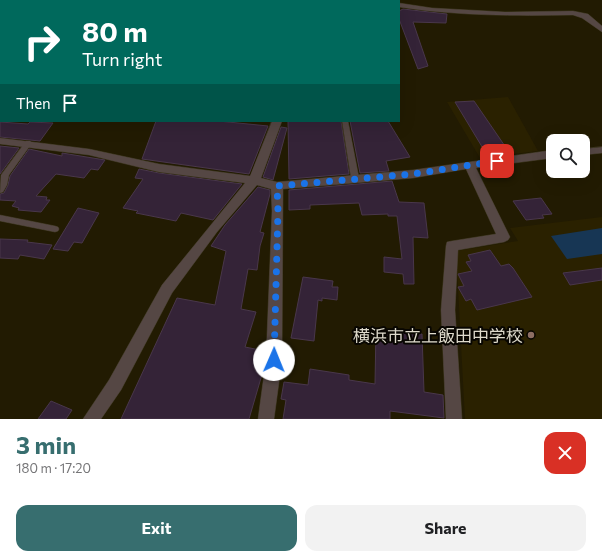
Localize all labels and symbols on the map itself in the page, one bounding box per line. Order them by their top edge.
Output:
pin [480,144,514,178]
place label: 横浜市立上飯田中学校 [353,325,523,346]
marker: 横浜市立上飯田中学校 [526,330,536,340]
position arrow [253,339,295,381]

